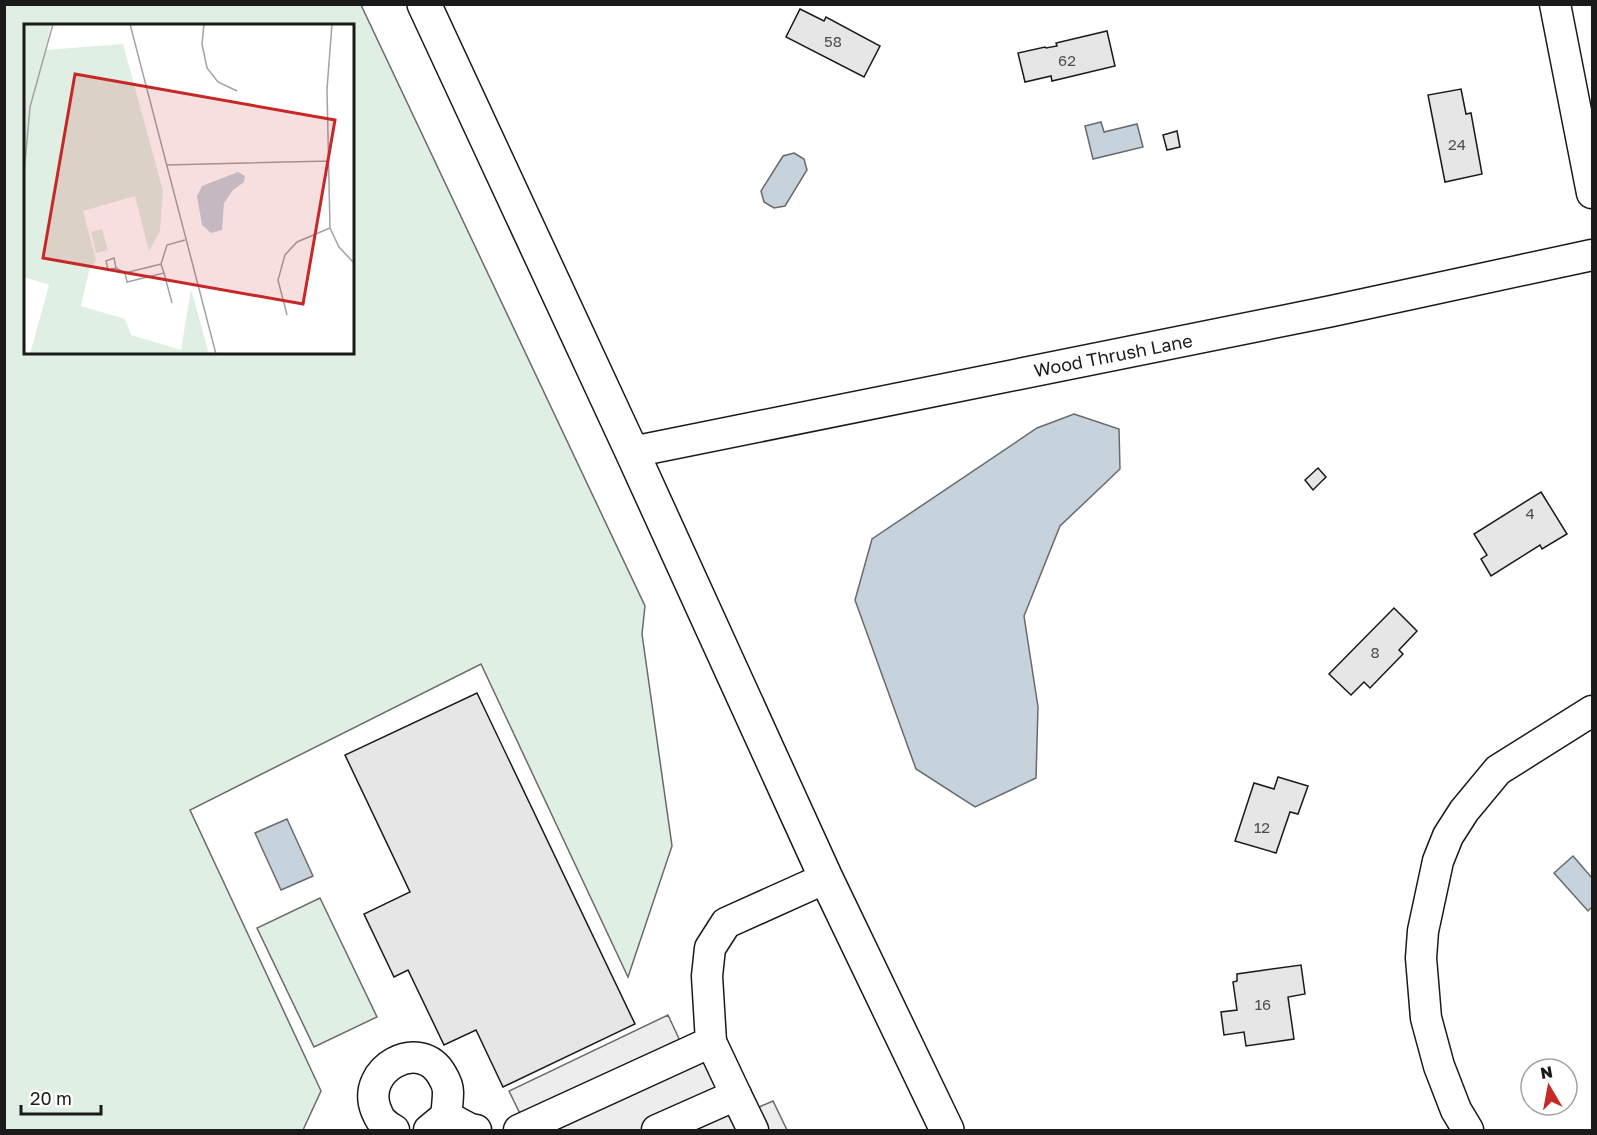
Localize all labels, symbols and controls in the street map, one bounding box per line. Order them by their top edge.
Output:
inset map [24,24,354,354]
house number: 58 [824,32,842,50]
house number: 62 [1058,51,1076,69]
house number: 24 [1448,135,1466,153]
street label: Wood Thrush Lane [1032,329,1194,381]
house number: 4 [1525,504,1535,522]
house number: 8 [1370,643,1380,661]
house number: 12 [1254,818,1270,836]
house number: 16 [1255,995,1271,1013]
north arrow [1519,1057,1579,1117]
text: N [1539,1061,1554,1083]
scale bar [21,1078,100,1116]
text: 20 m [30,1087,72,1109]

